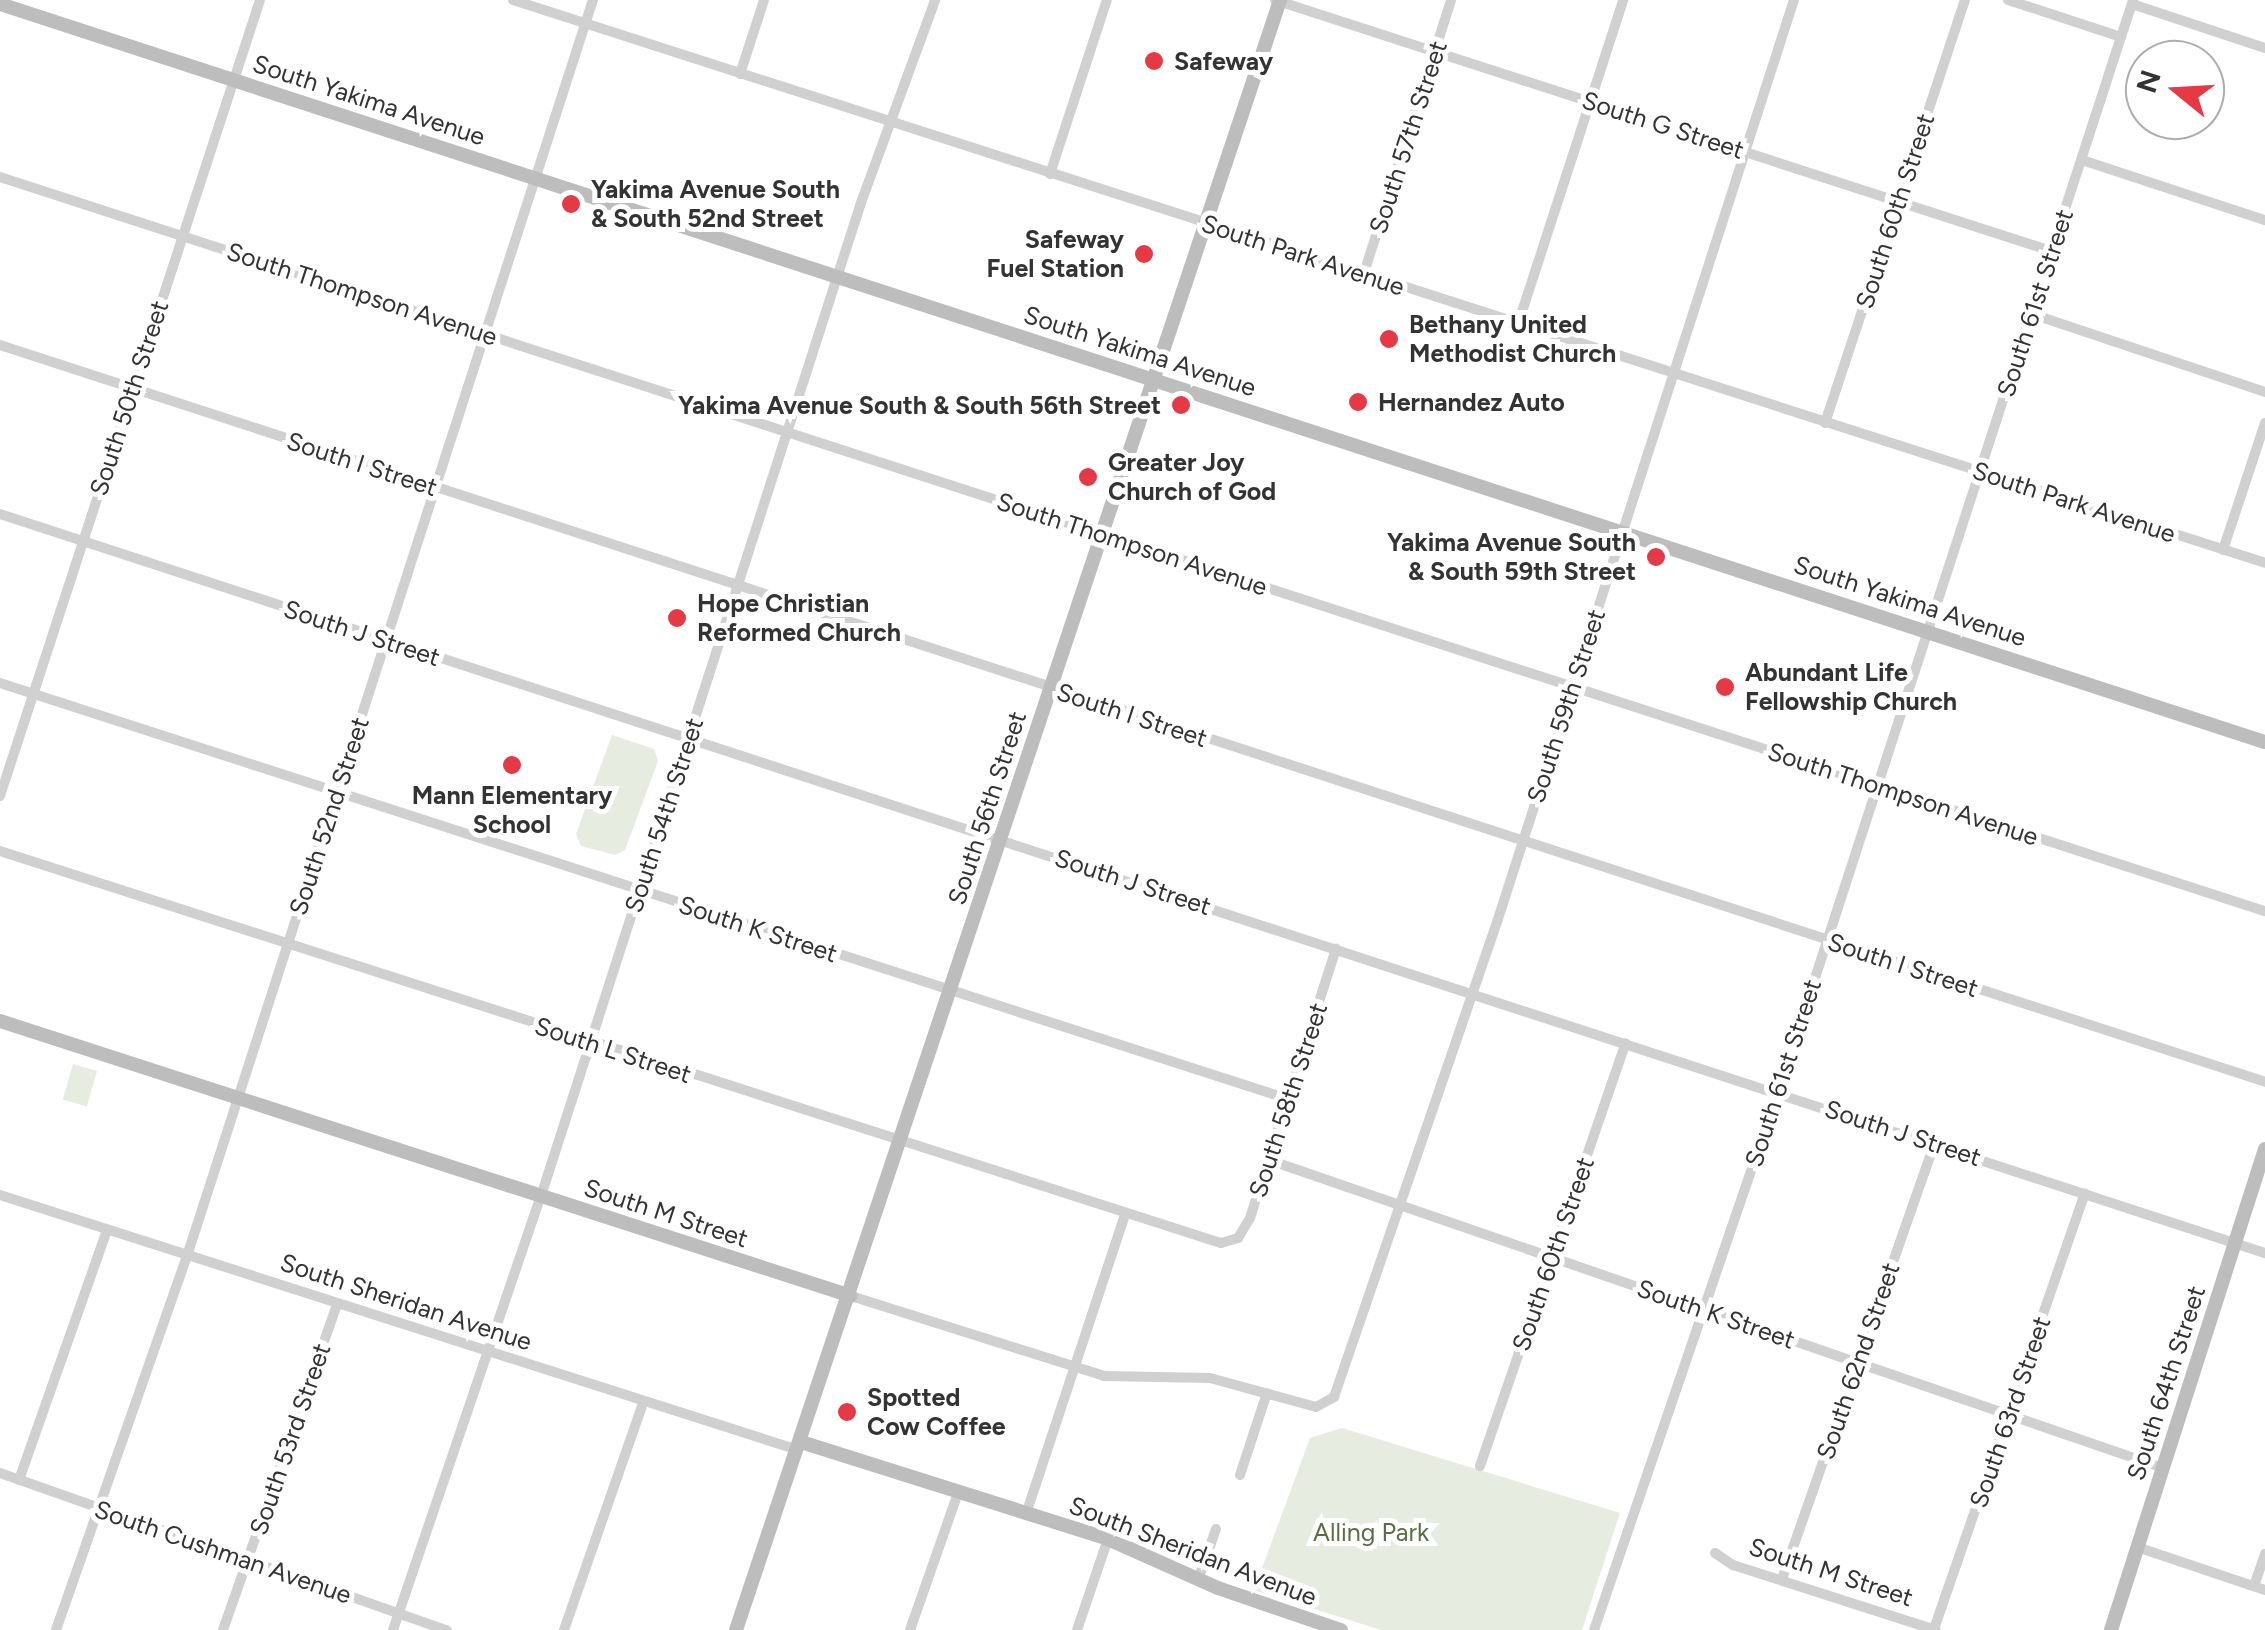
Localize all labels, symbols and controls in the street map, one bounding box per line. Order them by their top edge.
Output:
street label: South 57th Street [1363,37,1453,237]
north arrow [2125,40,2225,140]
place label: Safeway [1174,46,1273,76]
street label: South Yakima Avenue [249,48,489,152]
marker: Safeway [1143,50,1165,72]
text: N [2129,66,2168,97]
street label: South G Street [1578,85,1748,165]
street label: South 60th Street [1849,110,1941,312]
place label: Yakima Avenue South & South 52nd Street [591,175,840,234]
marker: Yakima Avenue South & South 52nd Street [560,193,582,215]
street label: South 61st Street [1991,206,2079,400]
street label: South Park Avenue [1198,208,1408,302]
place label: Safeway Fuel Station [987,225,1124,284]
street label: South Thompson Avenue [223,236,501,352]
marker: Safeway Fuel Station [1133,243,1155,265]
street label: South 50th Street [83,297,175,499]
street label: South Yakima Avenue [1020,299,1260,403]
place label: Bethany United Methodist Church [1409,310,1616,369]
marker: Bethany United Methodist Church [1378,328,1400,350]
place label: Hernandez Auto [1378,387,1565,417]
place label: Yakima Avenue South & South 56th Street [678,390,1161,420]
marker: Hernandez Auto [1347,391,1369,413]
marker: Yakima Avenue South & South 56th Street [1170,394,1192,416]
street label: South I Street [283,426,441,502]
place label: Greater Joy Church of God [1108,448,1276,507]
street label: South Park Avenue [1969,455,2179,549]
marker: Greater Joy Church of God [1077,466,1099,488]
street label: South Thompson Avenue [993,486,1271,602]
place label: Yakima Avenue South & South 59th Street [1387,528,1636,587]
marker: Yakima Avenue South & South 59th Street [1645,546,1667,568]
street label: South Yakima Avenue [1790,549,2030,653]
place label: Hope Christian Reformed Church [697,589,901,648]
street label: South J Street [280,594,444,672]
street label: South 59th Street [1521,606,1611,806]
marker: Hope Christian Reformed Church [666,607,688,629]
place label: Abundant Life Fellowship Church [1745,658,1957,717]
marker: Abundant Life Fellowship Church [1714,676,1736,698]
street label: South I Street [1053,677,1211,753]
street label: South 56th Street [942,708,1032,908]
street label: South 52nd Street [283,713,375,919]
street label: South 54th Street [618,714,710,916]
street label: South Thompson Avenue [1764,736,2042,852]
marker: Mann Elementary School [501,754,523,776]
place label: Mann Elementary School [412,781,612,840]
street label: South J Street [1051,843,1215,921]
street label: South K Street [675,889,841,969]
street label: South I Street [1824,927,1982,1003]
street label: South 61st Street [1739,976,1827,1170]
street label: South 58th Street [1242,999,1334,1201]
street label: South L Street [531,1011,695,1089]
street label: South J Street [1821,1094,1985,1172]
street label: South 60th Street [1506,1153,1600,1355]
street label: South M Street [580,1172,752,1254]
street label: South Sheridan Avenue [276,1247,536,1357]
street label: South 62nd Street [1810,1259,1906,1463]
street label: South K Street [1633,1273,1799,1355]
street label: South 64th Street [2120,1282,2212,1484]
street label: South 63rd Street [1963,1312,2057,1512]
street label: South 53rd Street [243,1339,337,1539]
place label: Spotted Cow Coffee [867,1383,1006,1442]
marker: Spotted Cow Coffee [836,1401,858,1423]
street label: South Sheridan Avenue [1065,1490,1321,1612]
street label: South Cushman Avenue [91,1494,355,1610]
park label: Alling Park [1313,1517,1429,1547]
street label: South M Street [1745,1531,1917,1613]

